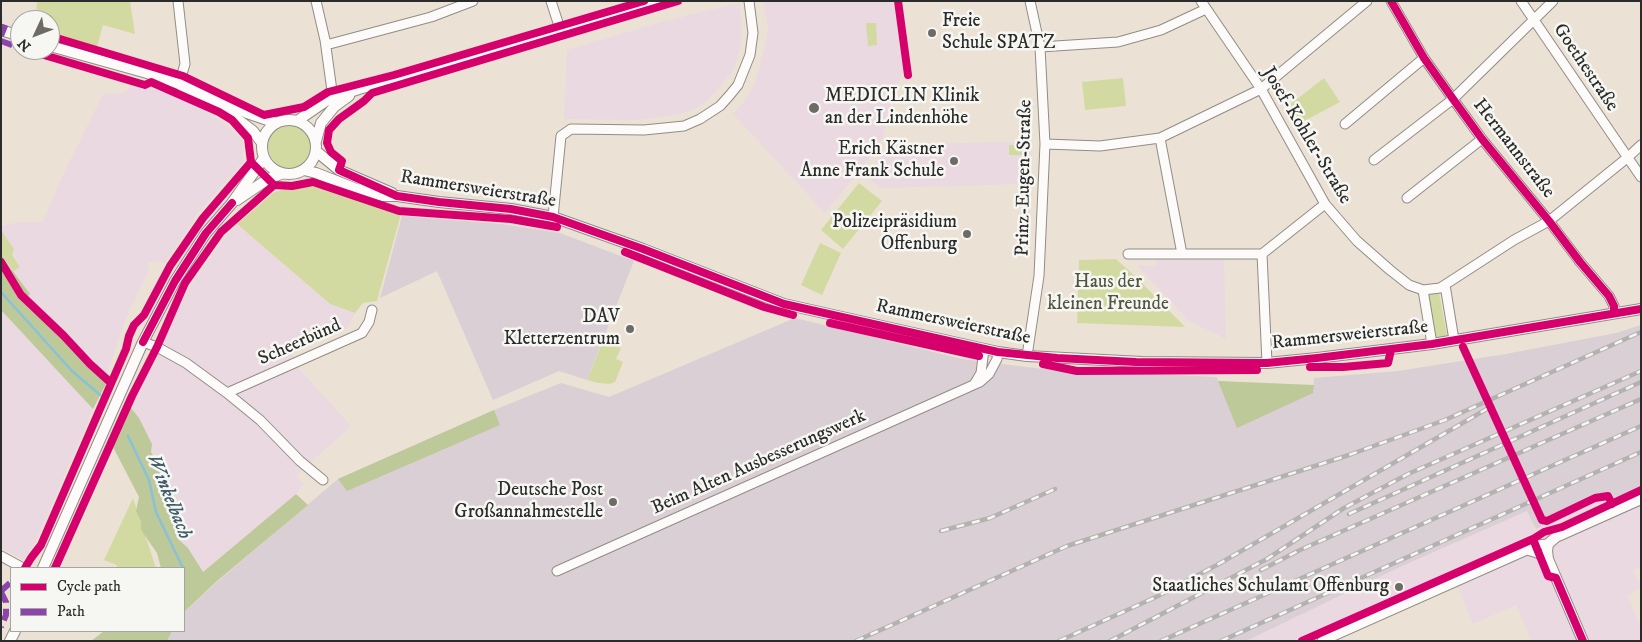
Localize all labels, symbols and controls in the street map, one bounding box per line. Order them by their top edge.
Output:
north arrow [10,10,60,60]
place label: Freie Schule SPATZ [942,11,1055,55]
street label: Goethestraße [1547,20,1623,116]
marker: Freie Schule SPATZ [926,27,938,39]
text: N [14,34,35,55]
street label: Josef-Kohler-Straße [1256,63,1356,209]
place label: MEDICLIN Klinik an der Lindenhöhe [825,86,979,130]
street label: Hermannstraße [1467,95,1559,203]
street label: Prinz-Eugen-Straße [1012,99,1038,257]
marker: MEDICLIN Klinik an der Lindenhöhe [807,101,821,115]
place label: Erich Kästner Anne Frank Schule [800,139,944,183]
marker: Erich Kästner Anne Frank Schule [948,155,960,167]
street label: Rammersweierstraße [399,166,557,214]
place label: Polizeipräsidium Offenburg [832,212,957,256]
marker: Polizeipräsidium Offenburg [961,228,973,240]
park label: Haus der kleinen Freunde [1047,272,1169,316]
street label: Rammersweierstraße [874,296,1032,350]
place label: DAV Kletterzentrum [503,307,620,351]
street label: Scheerbünd [255,315,345,371]
street label: Rammersweierstraße [1271,316,1429,356]
marker: DAV Kletterzentrum [624,323,636,335]
street label: Beim Alten Ausbesserungswerk [648,405,870,521]
water label: Winkelbach [140,451,196,543]
place label: Deutsche Post Großannahmestelle [454,480,603,524]
marker: Deutsche Post Großannahmestelle [607,496,619,508]
legend [10,567,185,632]
place label: Staatliches Schulamt Offenburg [1152,576,1389,598]
text: Cycle path [57,577,121,596]
marker: Staatliches Schulamt Offenburg [1393,581,1405,593]
text: Path [57,602,85,621]

